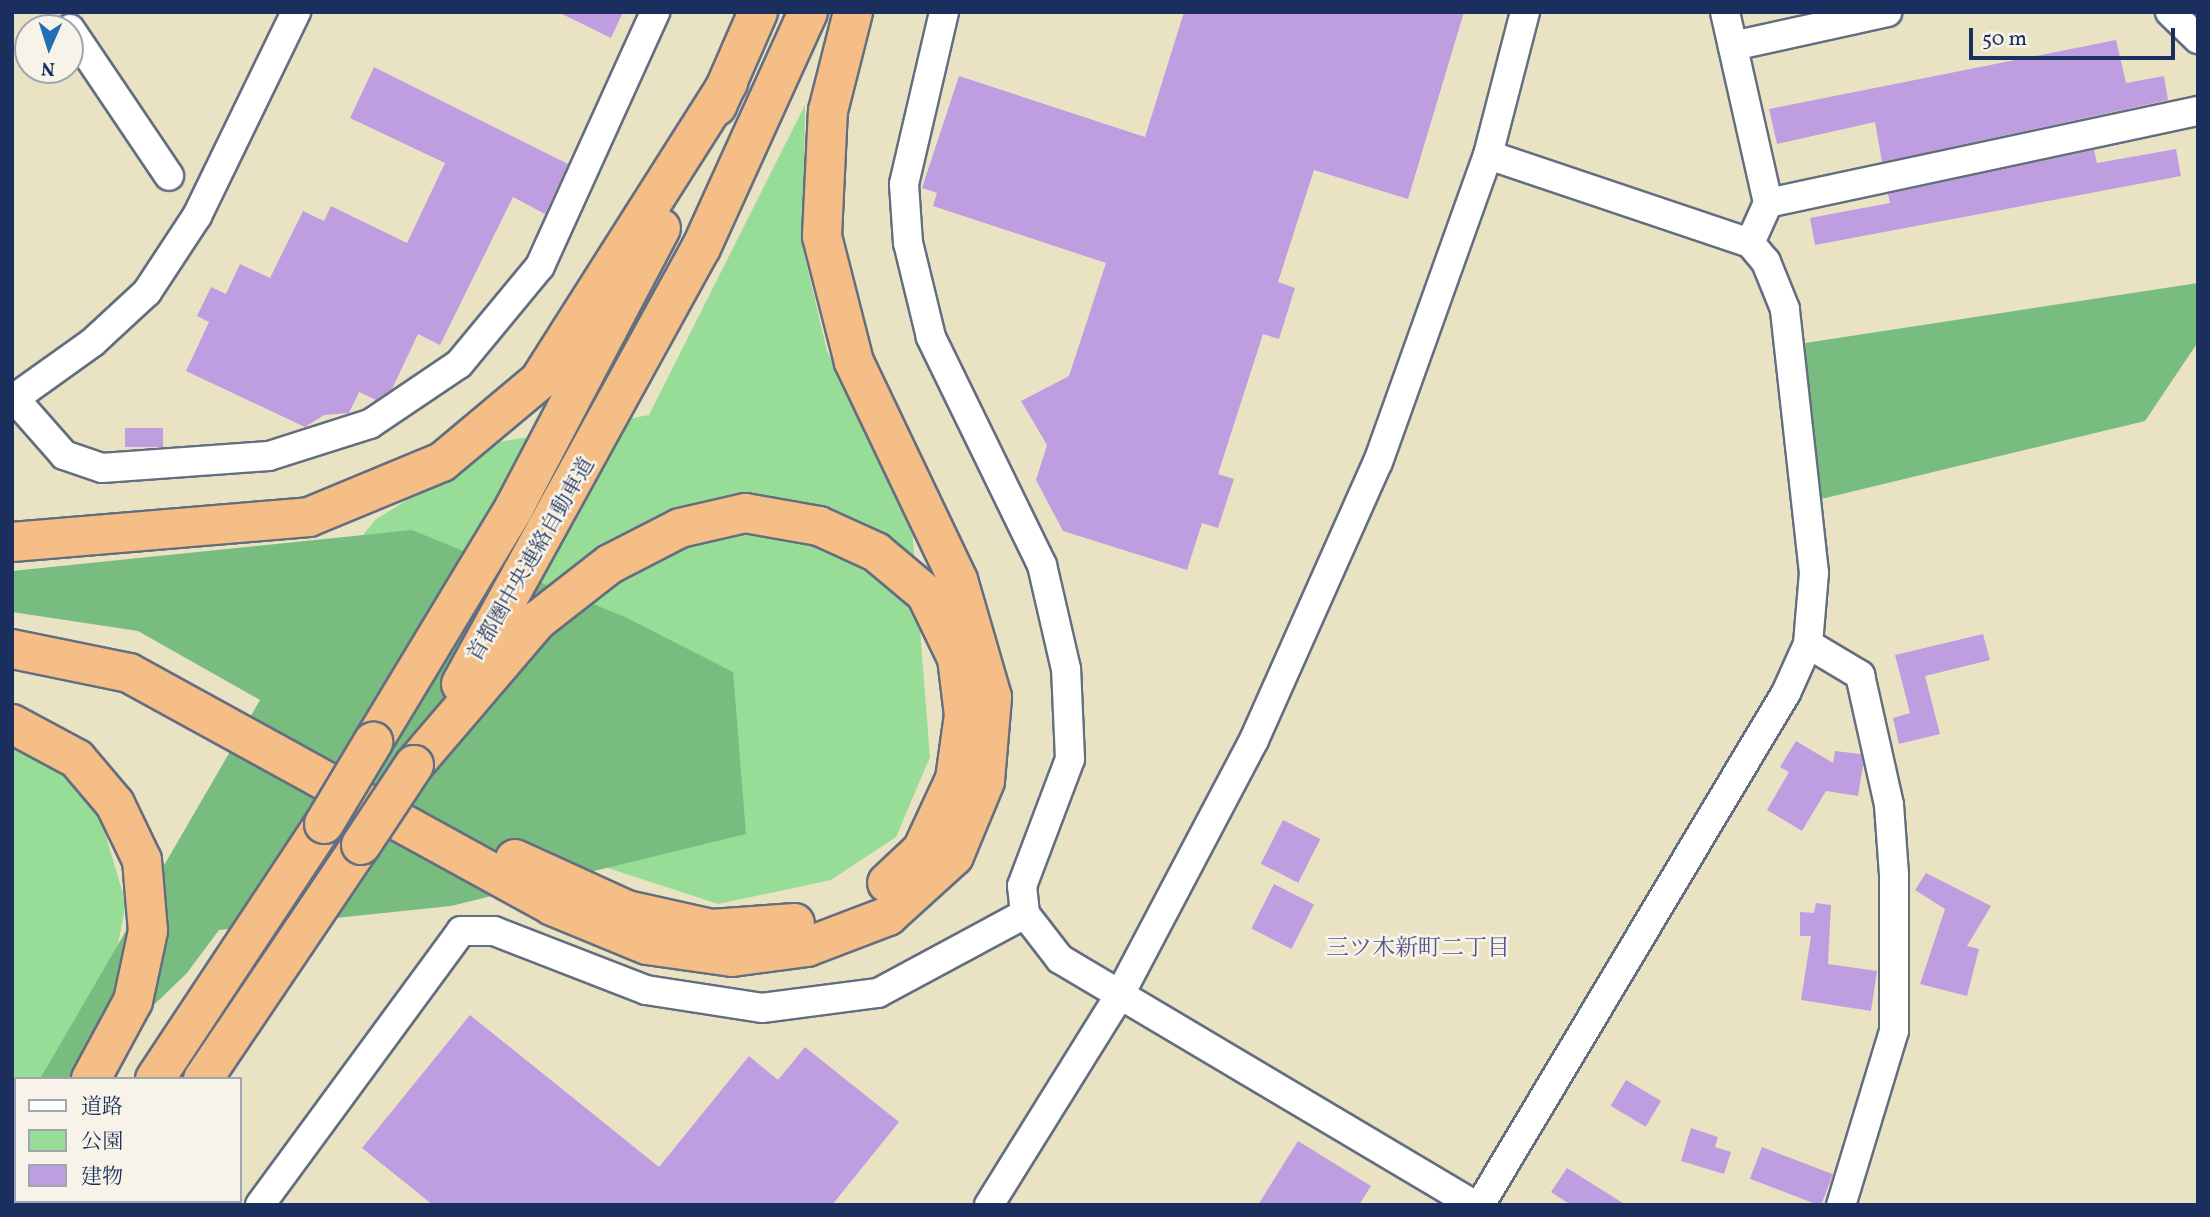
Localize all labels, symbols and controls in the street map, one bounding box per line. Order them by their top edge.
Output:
north arrow [14,14,84,84]
scale bar [1972,14,2178,58]
text: 50 m [1982,25,2027,54]
text: N [40,55,56,81]
street label: 首都圏中央連絡自動車道 [463,454,601,666]
district label: 三ツ木新町二丁目 [1326,935,1510,963]
legend [14,1077,242,1203]
text: 道路 [81,1093,123,1122]
text: 公園 [81,1128,123,1157]
text: 建物 [81,1163,123,1192]

